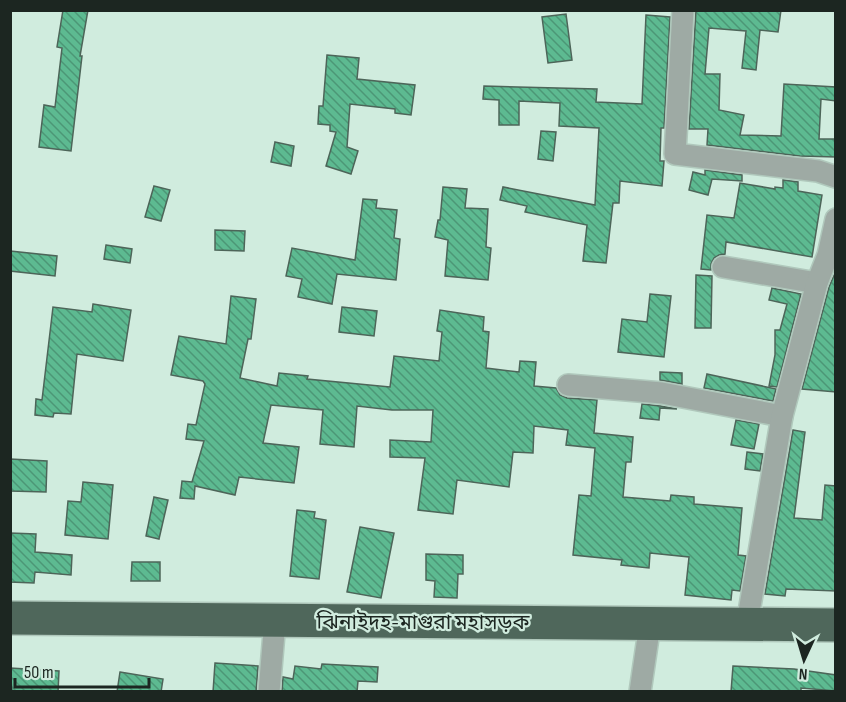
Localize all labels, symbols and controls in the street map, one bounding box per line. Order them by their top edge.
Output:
street label: ঝিনাইদহ-মাগুরা মহাসড়ক [316,610,530,635]
north arrow [774,630,834,690]
scale bar [15,651,148,689]
text: 50 m [24,662,54,683]
text: N [798,664,808,683]

